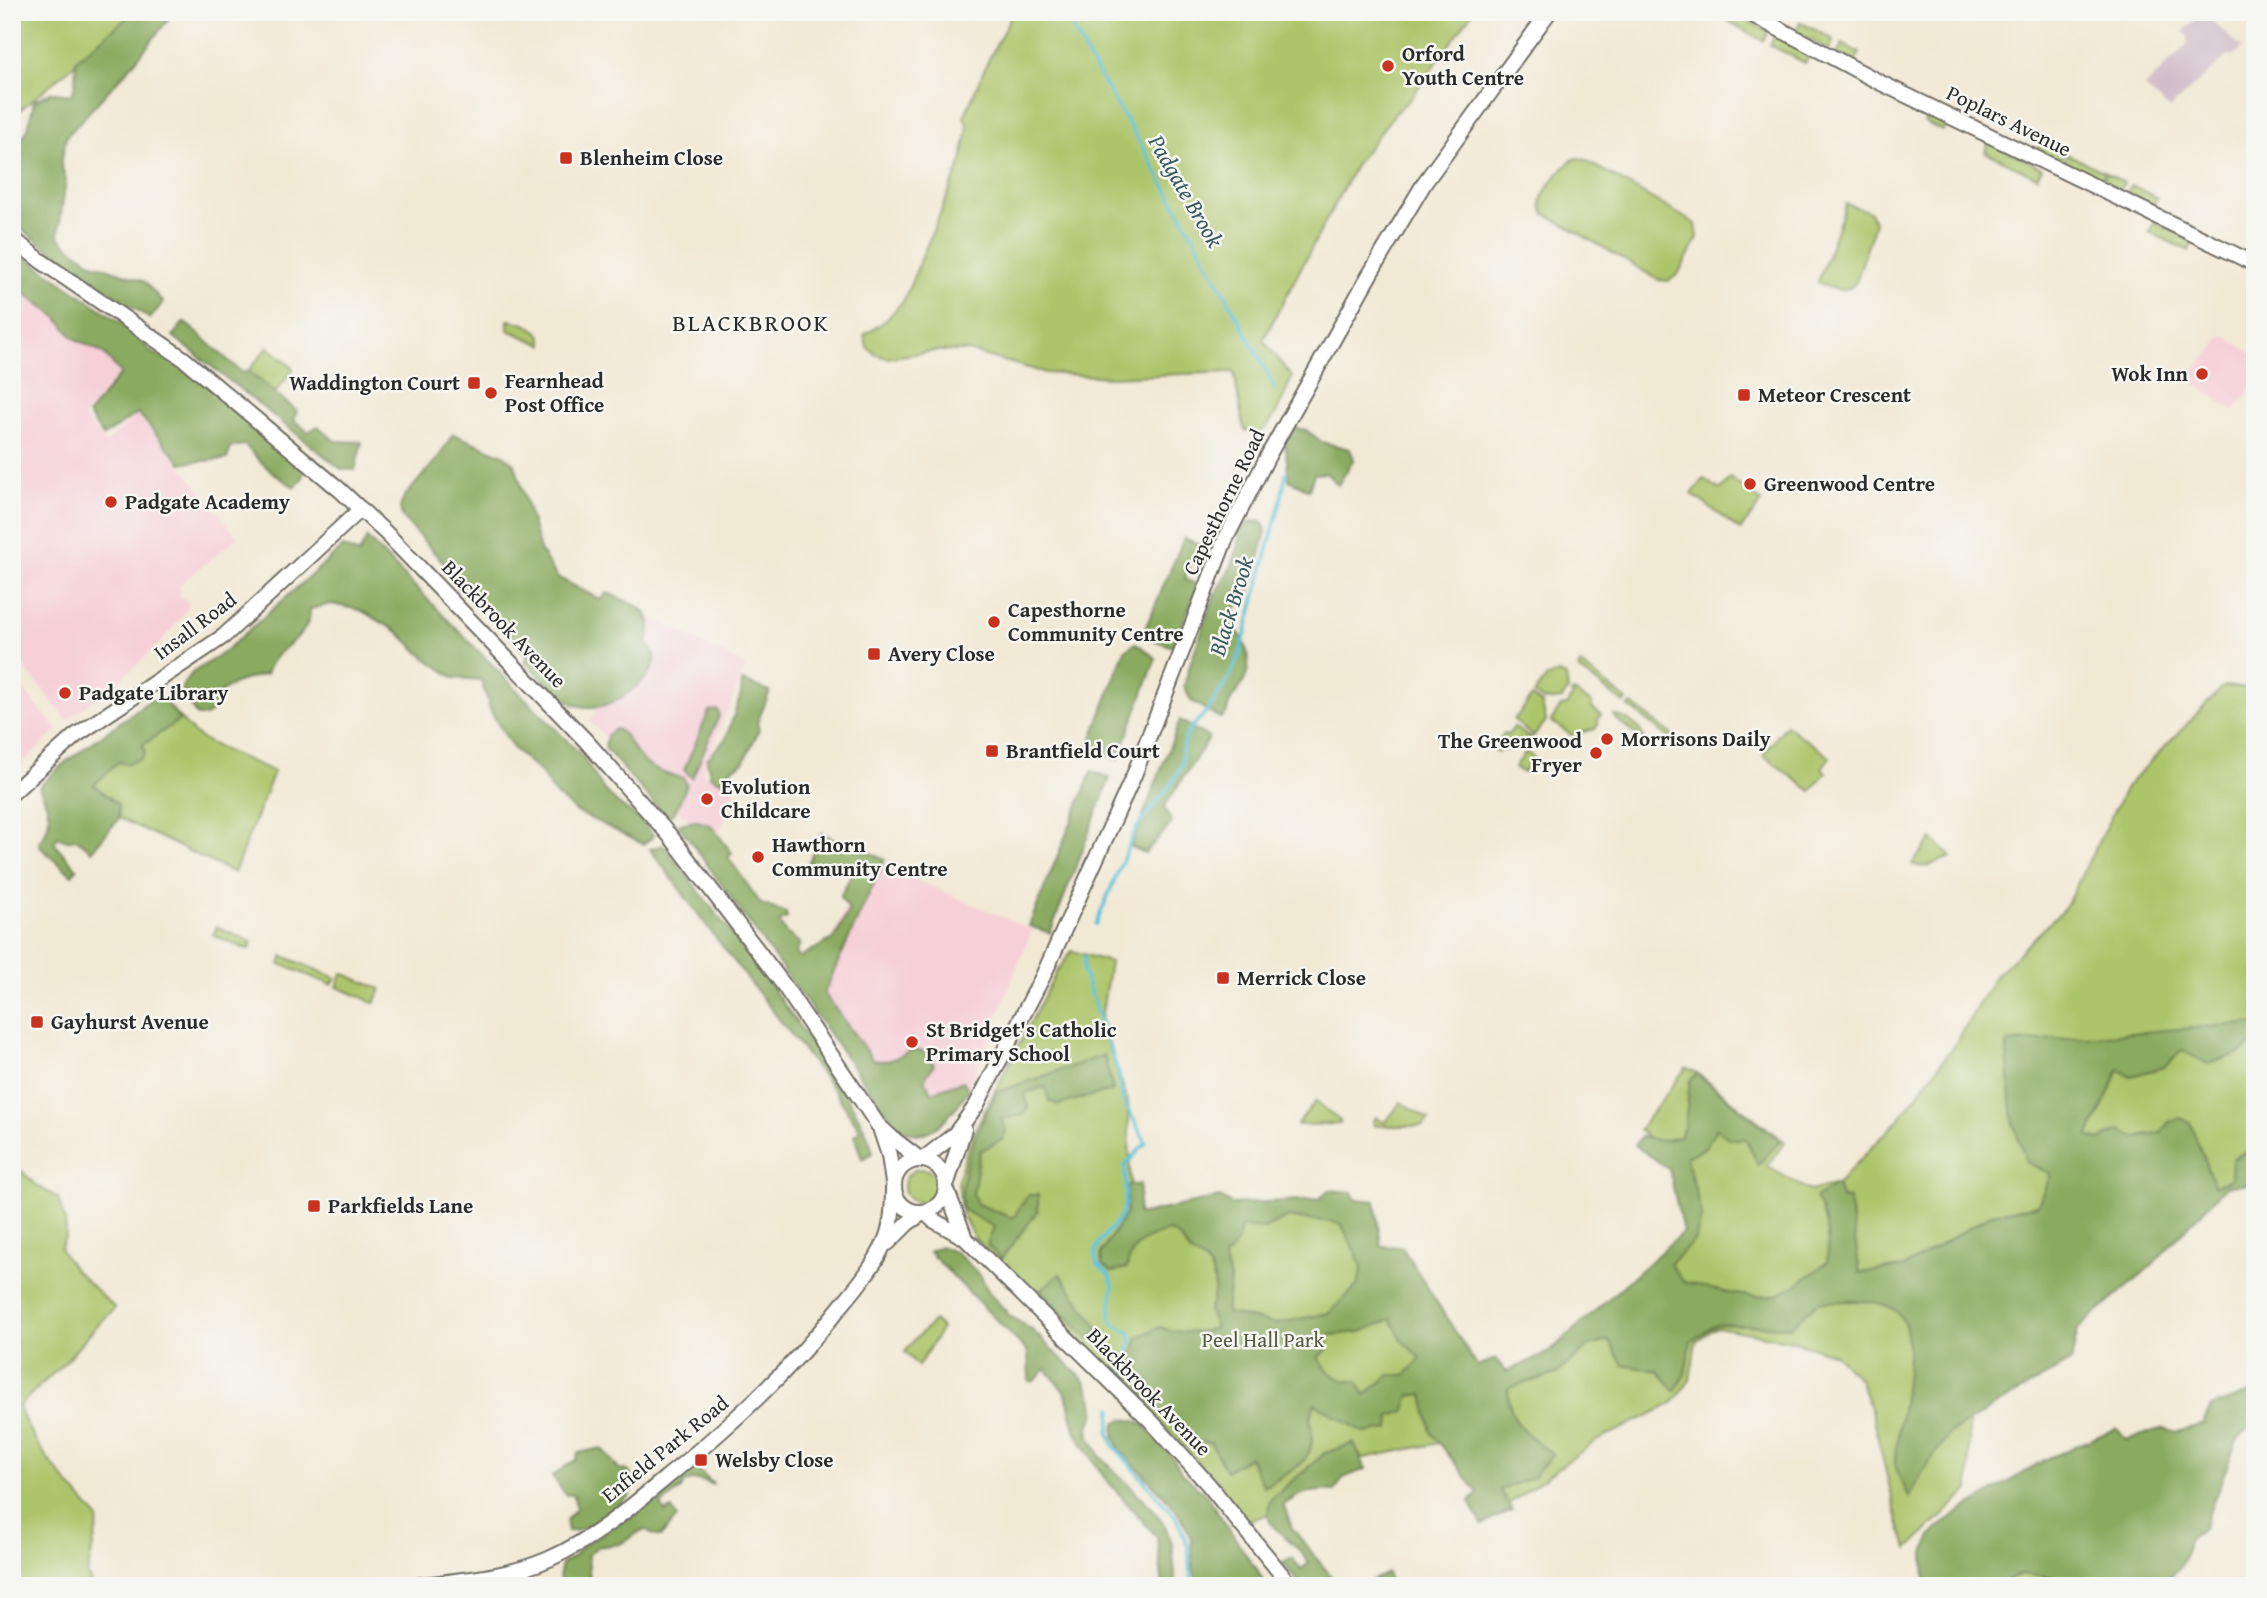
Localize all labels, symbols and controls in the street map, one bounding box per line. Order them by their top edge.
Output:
place label: Orford Youth Centre [1402,38,1524,93]
marker: Orford Youth Centre [1380,58,1396,74]
street label: Poplars Avenue [1942,77,2077,164]
water label: Padgate Brook [1140,127,1232,254]
place label: Blenheim Close [580,142,723,173]
marker: Blenheim Close [558,150,574,166]
district label: BLACKBROOK [672,305,830,340]
place label: Wok Inn [2111,358,2189,389]
place label: Fearnhead Post Office [505,365,604,420]
marker: Wok Inn [2194,366,2210,382]
place label: Waddington Court [289,367,460,398]
marker: Waddington Court [466,375,482,391]
place label: Meteor Crescent [1758,379,1911,410]
marker: Fearnhead Post Office [483,385,499,401]
marker: Meteor Crescent [1736,387,1752,403]
street label: Capesthorne Road [1175,423,1273,580]
place label: Greenwood Centre [1764,468,1935,499]
marker: Greenwood Centre [1742,476,1758,492]
place label: Padgate Academy [125,486,290,517]
marker: Padgate Academy [103,494,119,510]
water label: Black Brook [1200,552,1261,660]
street label: Blackbrook Avenue [435,553,574,695]
street label: Insall Road [147,584,243,667]
place label: Capesthorne Community Centre [1008,594,1184,649]
marker: Capesthorne Community Centre [986,614,1002,630]
place label: Avery Close [888,638,995,669]
marker: Avery Close [866,646,882,662]
place label: Padgate Library [79,677,229,708]
marker: Padgate Library [57,685,73,701]
place label: Morrisons Daily [1621,723,1771,754]
place label: The Greenwood Fryer [1438,725,1582,780]
marker: Morrisons Daily [1599,731,1615,747]
place label: Brantfield Court [1006,735,1160,766]
marker: Brantfield Court [984,743,1000,759]
marker: The Greenwood Fryer [1588,745,1604,761]
place label: Evolution Childcare [721,771,811,826]
marker: Evolution Childcare [699,791,715,807]
place label: Hawthorn Community Centre [772,829,948,884]
marker: Hawthorn Community Centre [750,849,766,865]
place label: Merrick Close [1237,962,1366,993]
marker: Merrick Close [1215,970,1231,986]
place label: Gayhurst Avenue [51,1006,209,1037]
marker: Gayhurst Avenue [29,1014,45,1030]
place label: St Bridget's Catholic Primary School [926,1014,1117,1069]
marker: St Bridget's Catholic Primary School [904,1034,920,1050]
place label: Parkfields Lane [328,1190,473,1221]
marker: Parkfields Lane [306,1198,322,1214]
street label: Blackbrook Avenue [1080,1321,1219,1463]
park label: Peel Hall Park [1202,1324,1324,1355]
street label: Enfield Park Road [594,1387,736,1510]
place label: Welsby Close [715,1444,834,1475]
marker: Welsby Close [693,1452,709,1468]

